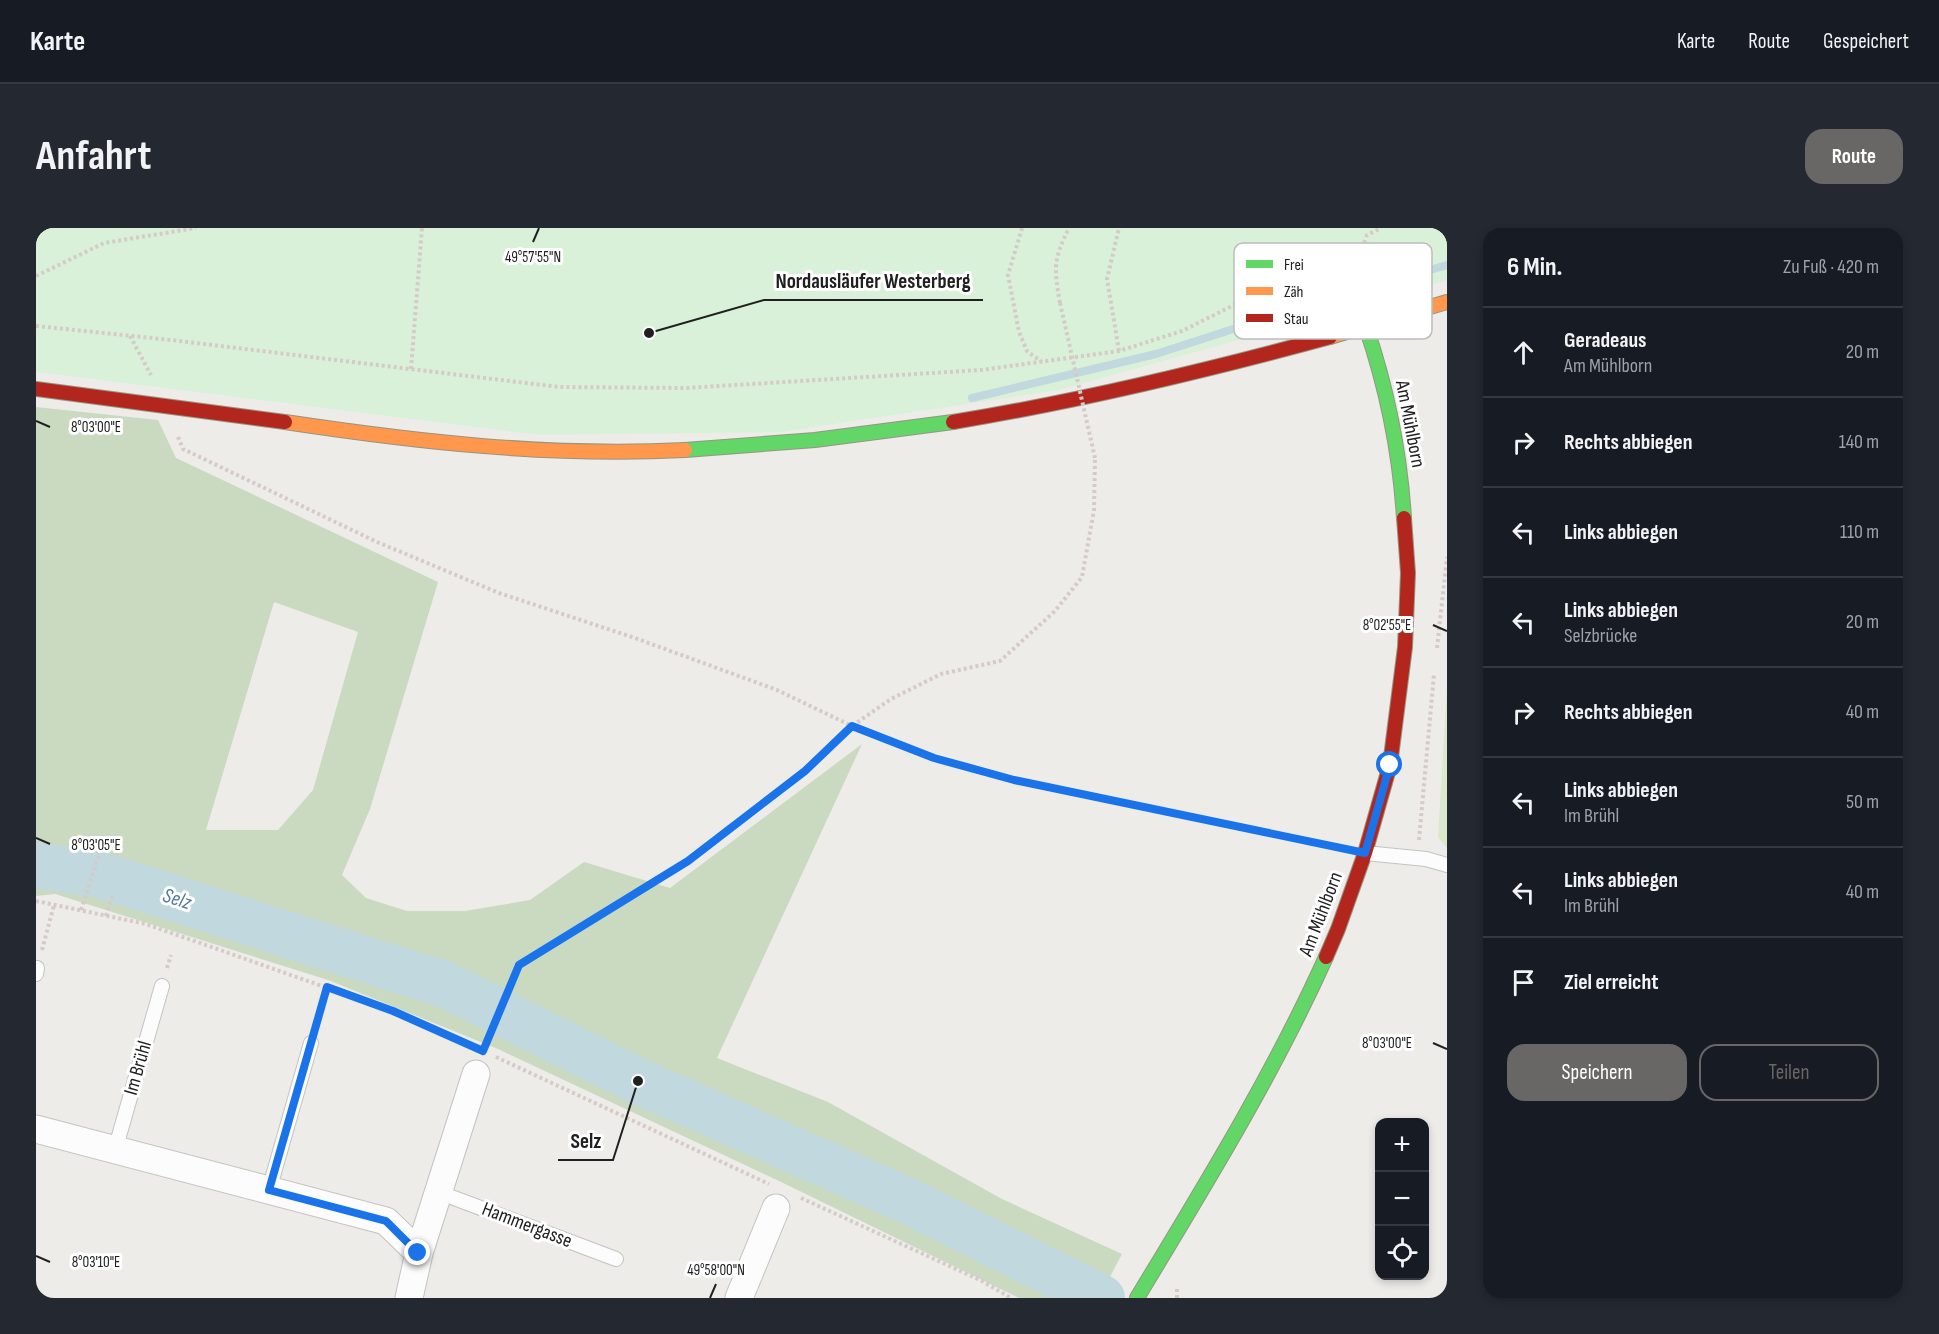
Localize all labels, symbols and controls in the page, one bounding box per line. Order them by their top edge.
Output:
text: Karte [30,25,85,58]
text: Karte [1677,29,1715,54]
text: Route [1748,29,1790,54]
text: Gespeichert [1823,29,1909,54]
button: Route [1805,129,1903,184]
text: Anfahrt [36,131,151,182]
legend [1234,243,1432,339]
text: 49°57'55"N [505,248,561,267]
text: 6 Min. [1507,252,1563,283]
text: Zu Fuß · 420 m [1783,255,1879,279]
text: Frei [1284,256,1304,275]
callout: Nordausläufer Westerberg [764,261,983,300]
text: Nordausläufer Westerberg [775,269,971,294]
text: Zäh [1284,283,1303,302]
text: Stau [1284,310,1309,329]
text: Geradeaus [1564,327,1647,354]
icon: ahead [1507,336,1540,369]
text: 20 m [1846,340,1879,364]
text: Am Mühlborn [1564,354,1652,378]
street label: Am Mühlborn [1390,377,1430,470]
text: 8°03'00"E [71,418,121,437]
icon: right [1507,426,1540,459]
text: Rechts abbiegen [1564,429,1693,456]
text: 140 m [1839,430,1879,454]
icon: left [1507,516,1540,549]
text: Links abbiegen [1564,519,1678,546]
text: 110 m [1840,520,1879,544]
text: Links abbiegen [1564,597,1678,624]
icon: left [1507,606,1540,639]
text: 20 m [1846,610,1879,634]
text: 8°02'55"E [1363,616,1411,635]
text: Selzbrücke [1564,624,1637,648]
icon: right [1507,696,1540,729]
text: Rechts abbiegen [1564,699,1693,726]
text: 40 m [1846,700,1879,724]
route start [1376,751,1402,777]
text: Links abbiegen [1564,777,1678,804]
icon: left [1507,786,1540,819]
text: 50 m [1846,790,1879,814]
text: Im Brühl [1564,804,1619,828]
text: 8°03'05"E [71,836,121,855]
text: Links abbiegen [1564,867,1678,894]
street label: Am Mühlborn [1294,868,1348,960]
icon: left [1507,876,1540,909]
text: 40 m [1846,880,1879,904]
water label: Selz [160,883,195,915]
text: Im Brühl [1564,894,1619,918]
icon: arrive [1507,966,1540,999]
text: Ziel erreicht [1564,969,1659,996]
text: 8°03'00"E [1362,1034,1412,1053]
street label: Im Brühl [119,1038,157,1098]
button: Speichern [1507,1044,1687,1101]
button: Teilen [1699,1044,1879,1101]
map controls [1375,1118,1429,1280]
button: + [1375,1118,1429,1172]
callout: Selz [558,1121,613,1160]
text: Selz [571,1129,601,1154]
button: − [1375,1172,1429,1226]
street label: Hammergasse [479,1197,575,1253]
button: locate [1375,1226,1429,1280]
route end [404,1239,430,1265]
text: 8°03'10"E [72,1253,120,1272]
text: 49°58'00"N [687,1261,745,1280]

